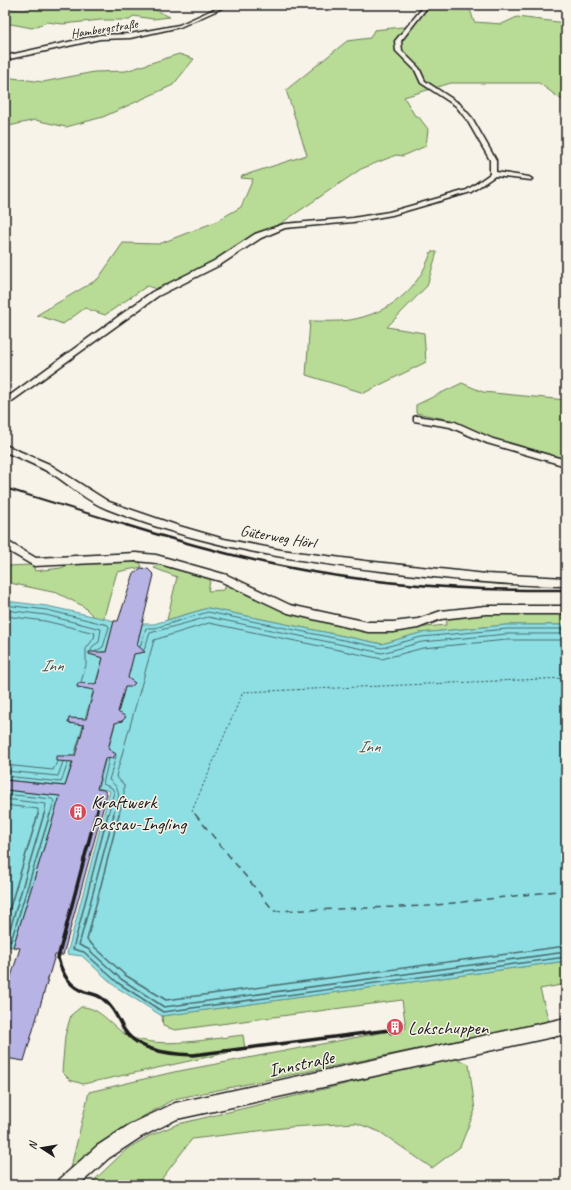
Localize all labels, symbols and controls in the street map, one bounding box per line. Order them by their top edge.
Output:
street label: Hambergstraße [70,16,140,42]
street label: Güterweg Hörl [239,521,320,554]
water label: Inn [41,655,64,676]
water label: Inn [358,736,381,757]
place label: Kraftwerk Passau-Ingling [91,790,187,836]
building icon: Kraftwerk Passau-Ingling [68,802,88,822]
place label: Lokschuppen [408,1016,489,1040]
building icon: Lokschuppen [385,1017,405,1037]
street label: Innstraße [266,1045,338,1083]
north arrow [22,1128,62,1168]
text: N [25,1139,40,1151]

